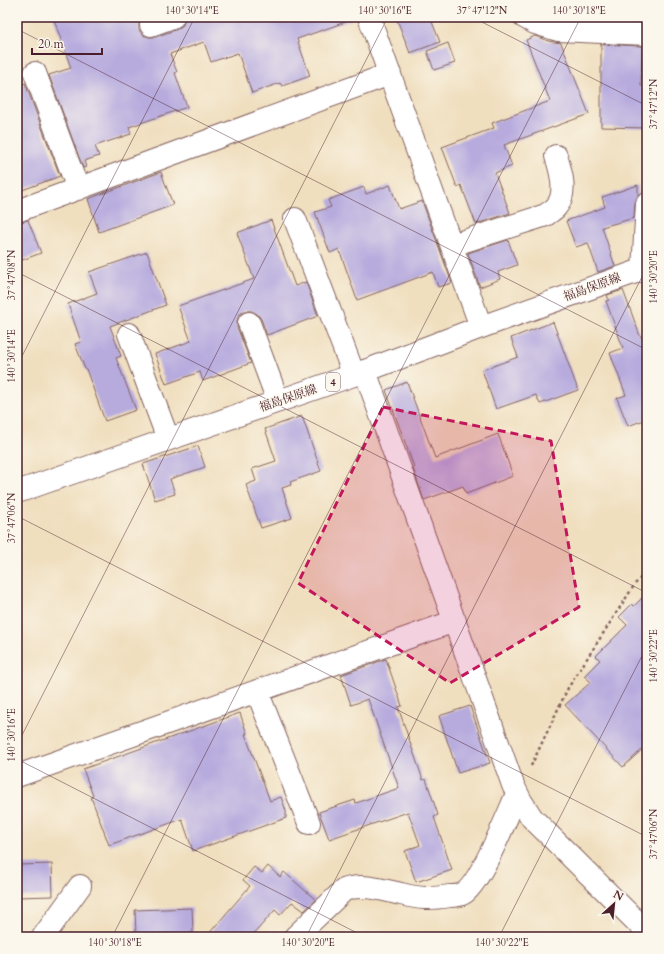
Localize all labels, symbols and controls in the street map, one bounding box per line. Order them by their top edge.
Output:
text: 140°30'14"E [165,4,219,18]
text: 140°30'16"E [358,4,412,18]
text: 37°47'12"N [457,4,508,18]
text: 140°30'18"E [552,4,606,18]
scale bar [32,30,102,56]
text: 20 m [38,36,65,52]
text: 37°47'12"N [647,78,661,129]
text: 37°47'08"N [5,249,19,300]
text: 140°30'20"E [647,250,661,304]
street label: 福島保原線 [561,269,623,305]
text: 140°30'14"E [5,329,19,383]
road number: 4 [326,373,340,391]
street label: 福島保原線 [257,381,319,415]
text: 37°47'06"N [5,492,19,543]
text: 140°30'22"E [647,629,661,683]
text: 140°30'16"E [5,708,19,762]
text: 37°47'06"N [647,808,661,859]
north arrow [594,884,634,924]
text: N [611,887,626,905]
text: 140°30'18"E [88,936,142,950]
text: 140°30'20"E [281,936,335,950]
text: 140°30'22"E [475,936,529,950]

